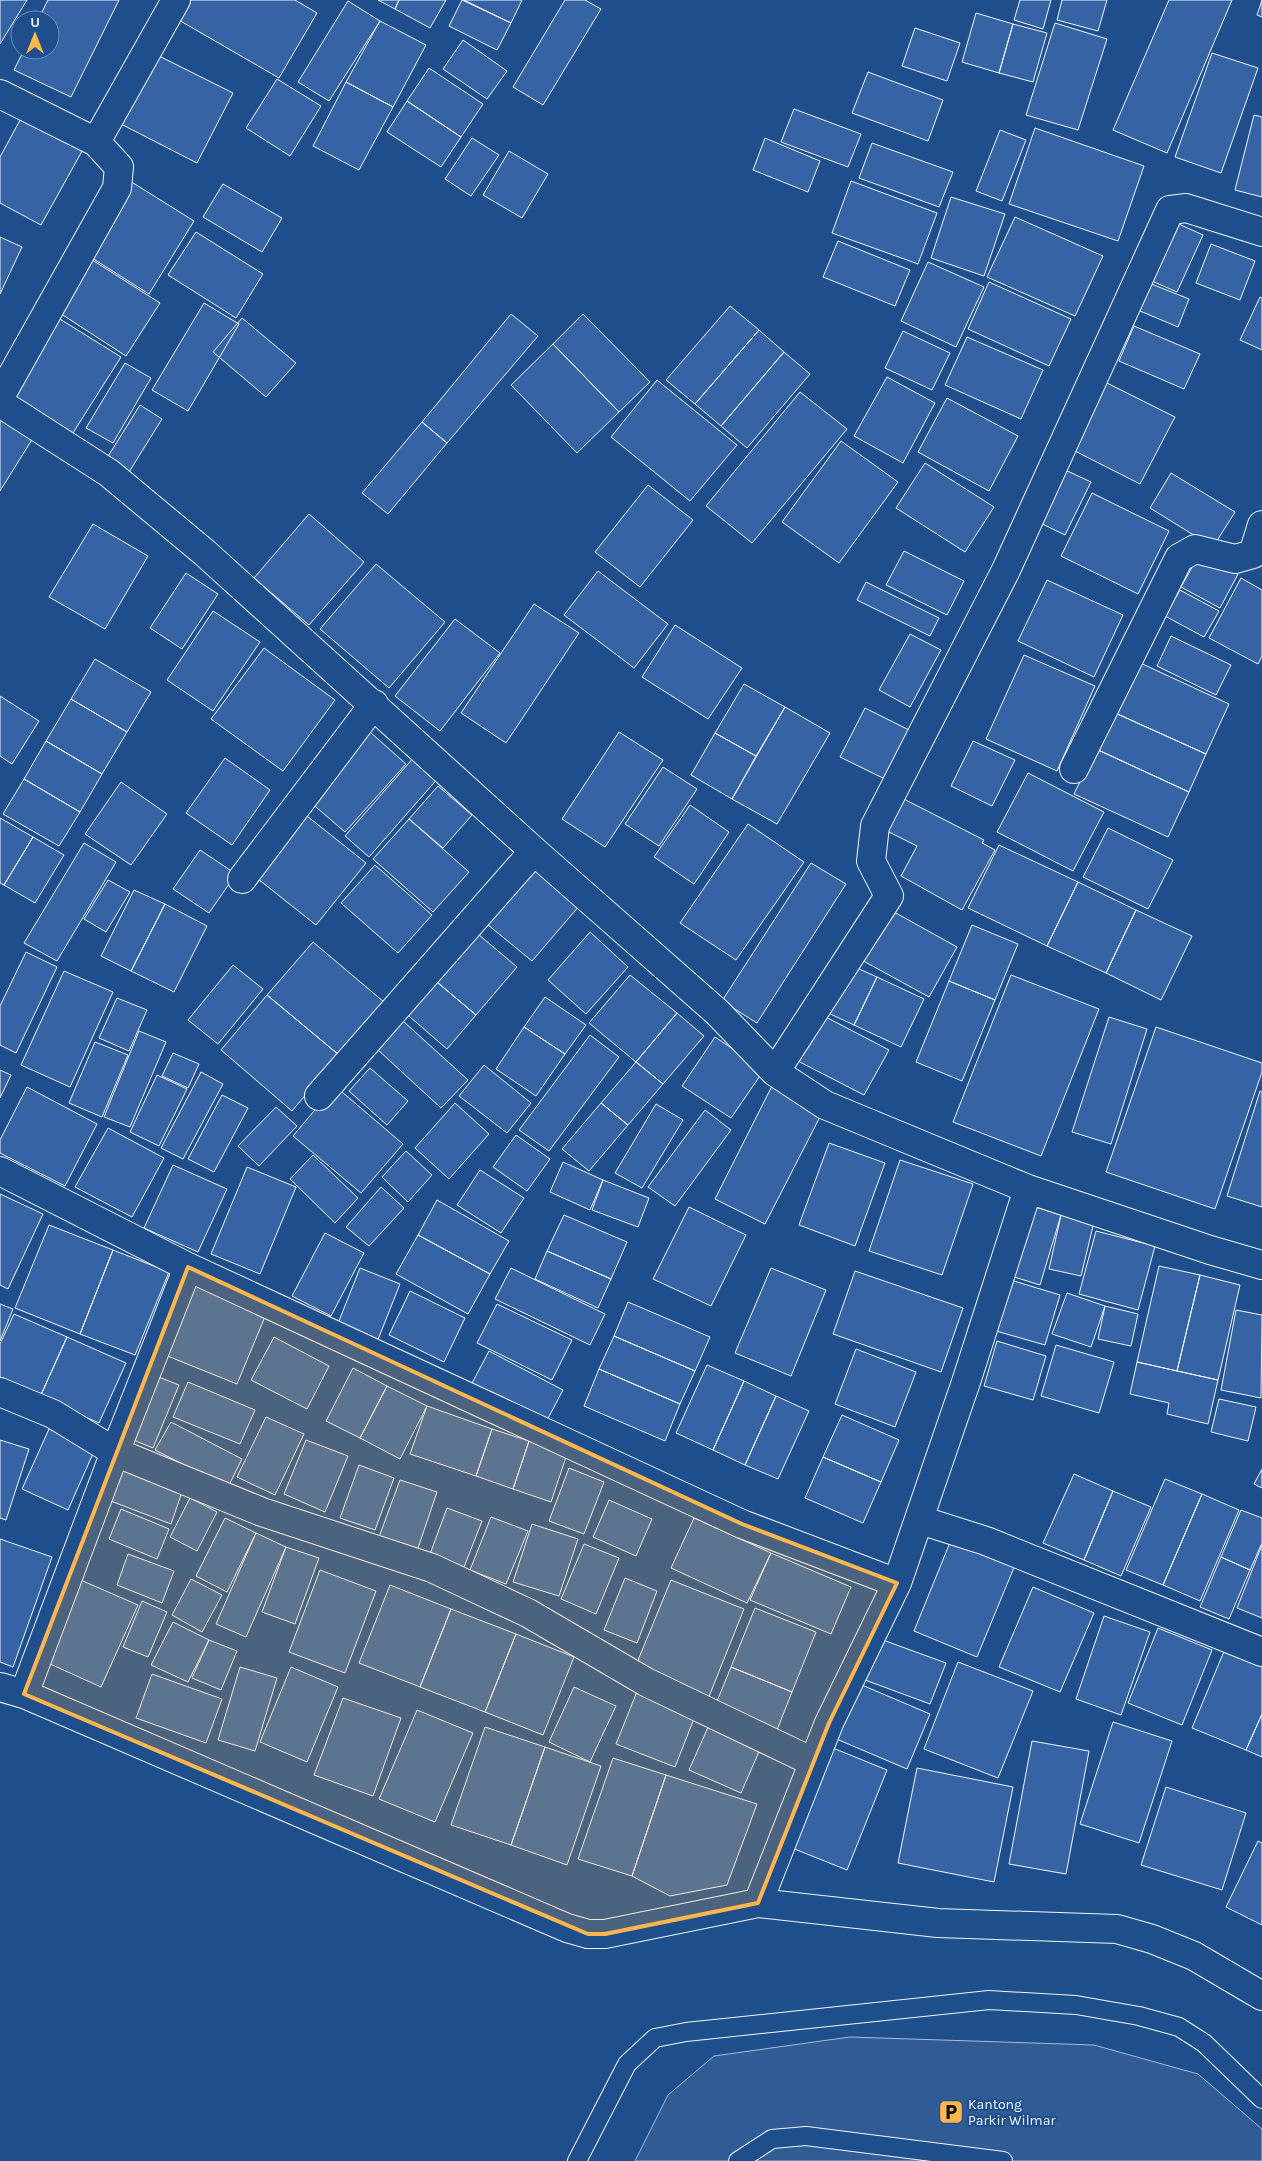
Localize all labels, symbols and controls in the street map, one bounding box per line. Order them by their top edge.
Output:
north arrow [10,10,60,60]
text: U [30,14,40,31]
place label: Kantong Parkir Wilmar [968,2096,1056,2129]
parking icon: Kantong Parkir Wilmar [938,2099,964,2125]

